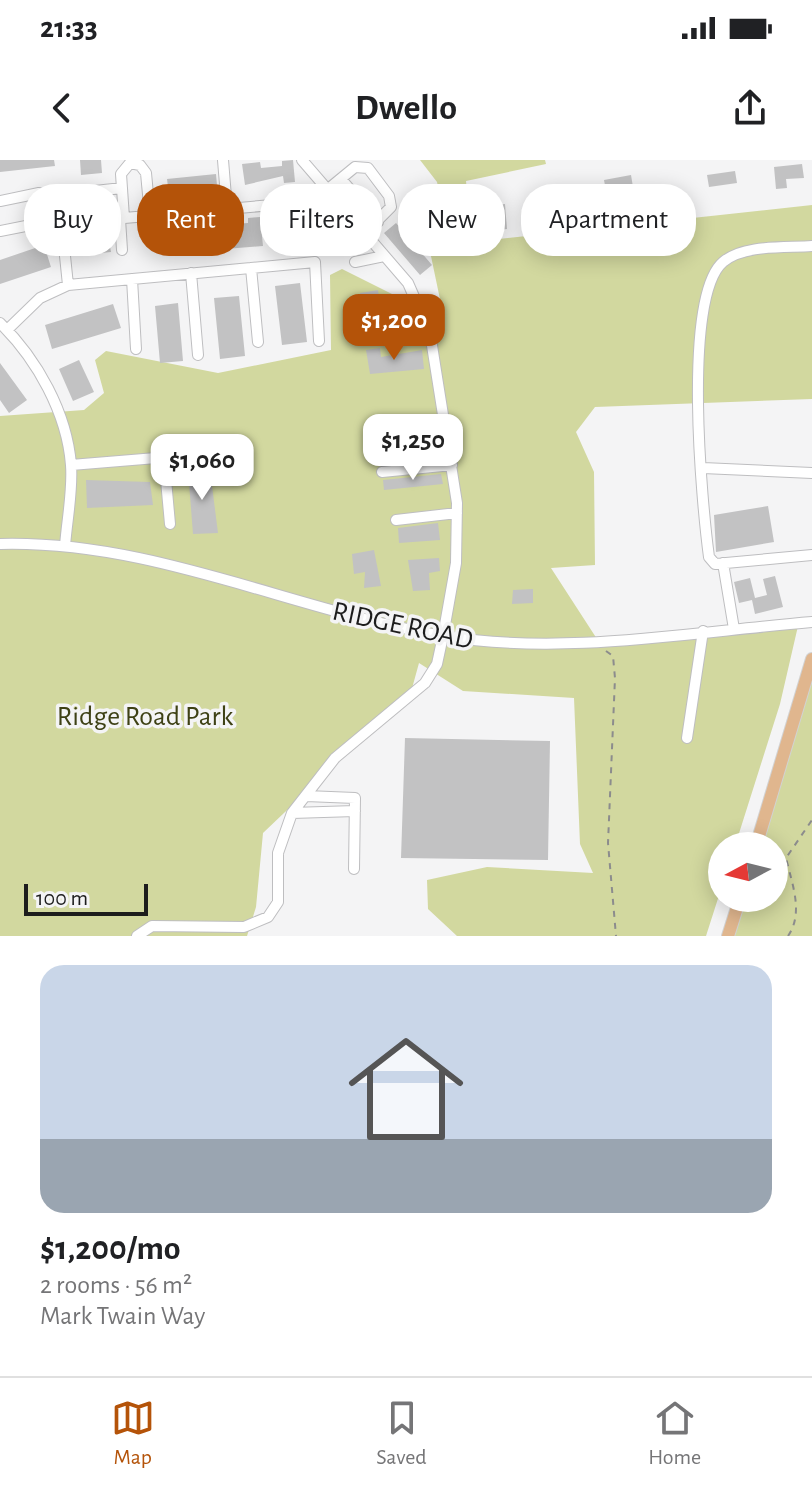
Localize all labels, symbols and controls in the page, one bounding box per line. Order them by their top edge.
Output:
text: 21:33 [40,13,98,43]
icon: back [40,86,84,130]
icon: share [728,86,772,130]
text: Dwello [355,90,457,126]
chip: Buy [24,184,121,256]
chip: Rent [137,184,244,256]
chip: Filters [260,184,382,256]
chip: New [398,184,505,256]
chip: Apartment [521,184,696,256]
pin: $1,200 [329,294,459,362]
text: $1,200 [361,307,427,333]
pin: $1,250 [348,414,478,482]
text: $1,250 [381,427,445,453]
pin: $1,060 [137,434,267,502]
text: $1,060 [169,447,235,473]
street label: RIDGE ROAD [330,597,475,655]
park label: Ridge Road Park [57,703,234,731]
north arrow [708,832,788,912]
map controls [708,832,788,912]
scale bar [24,880,148,916]
text: 100 m [36,887,88,909]
icon: home [334,1017,478,1161]
text: $1,200/mo [40,1232,181,1266]
text: 2 rooms · 56 m² [40,1272,192,1298]
text: Mark Twain Way [40,1303,205,1329]
tab: Map [111,1396,155,1470]
tab: Saved [376,1396,427,1470]
tab: Home [648,1396,701,1470]

